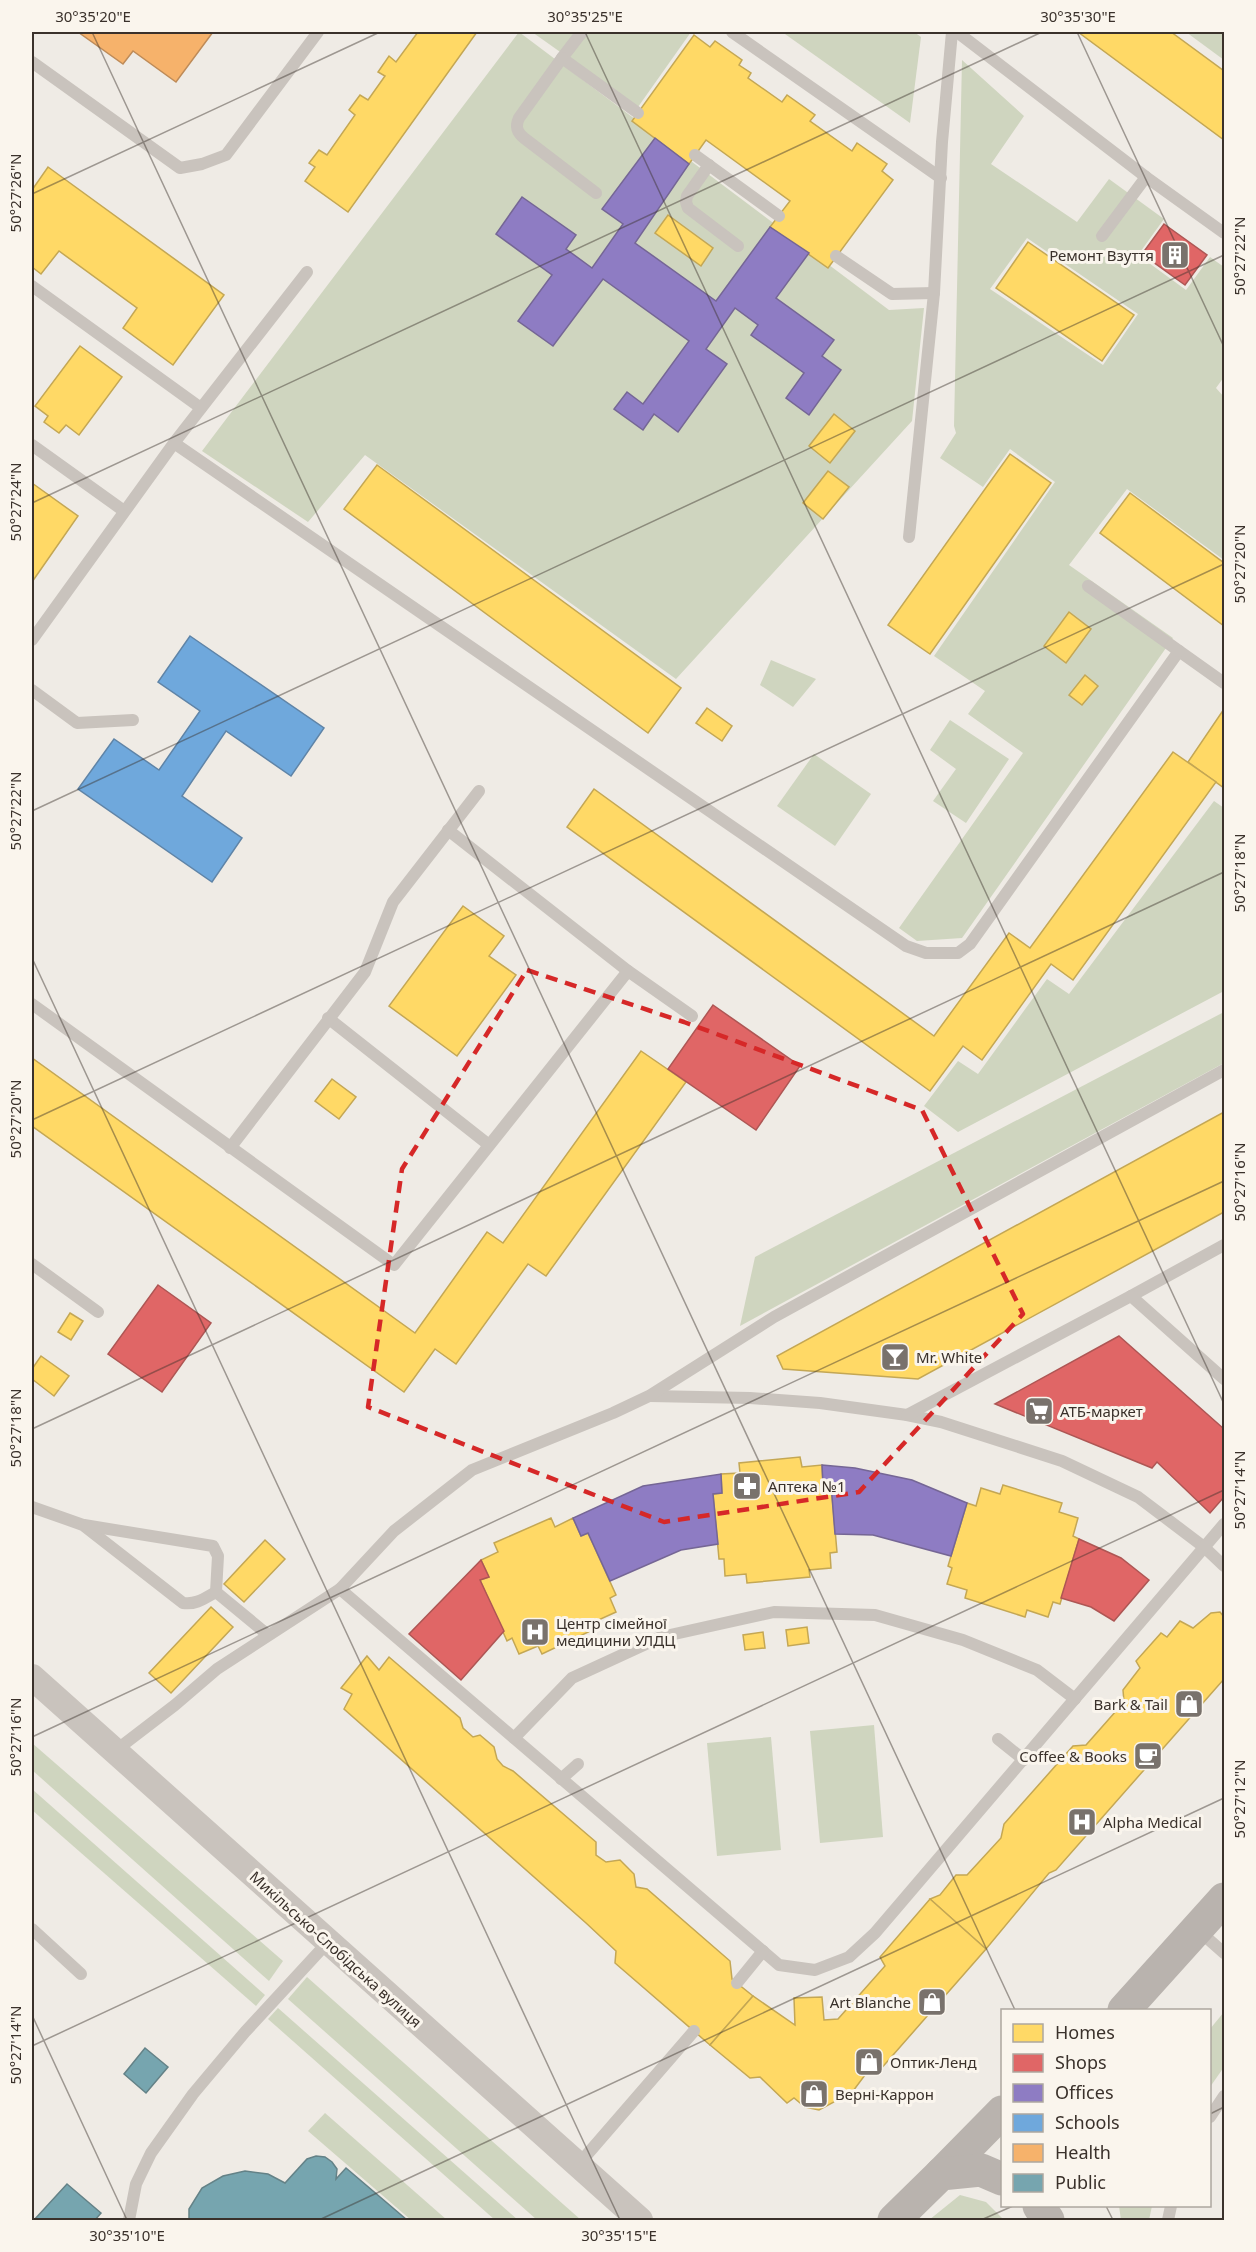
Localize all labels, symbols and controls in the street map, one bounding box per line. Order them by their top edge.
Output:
text: 30°35'20"E [55,6,131,26]
text: 30°35'25"E [547,6,623,26]
text: 30°35'30"E [1040,6,1116,26]
text: 50°27'26"N [5,154,25,232]
text: 50°27'22"N [1229,217,1249,295]
building icon: Ремонт Взуття [1159,239,1191,271]
place label: Ремонт Взуття [1049,245,1154,265]
text: 50°27'24"N [5,463,25,541]
text: 50°27'20"N [1229,525,1249,603]
text: 50°27'22"N [5,772,25,850]
text: 50°27'18"N [1229,834,1249,912]
text: 50°27'20"N [5,1080,25,1158]
text: 50°27'16"N [1229,1143,1249,1221]
bar icon: Mr. White [879,1341,911,1373]
place label: Mr. White [916,1347,982,1367]
text: 50°27'18"N [5,1389,25,1467]
supermarket icon: АТБ-маркет [1023,1395,1055,1427]
place label: АТБ-маркет [1060,1401,1143,1421]
text: 50°27'14"N [1229,1451,1249,1529]
pharmacy icon: Аптека №1 [731,1470,763,1502]
place label: Аптека №1 [768,1476,846,1496]
place label: Центр сімейної медицини УЛДЦ [556,1613,675,1650]
hospital icon: Центр сімейної медицини УЛДЦ [519,1616,551,1648]
shop icon: Bark & Tail [1173,1688,1205,1720]
place label: Bark & Tail [1094,1694,1168,1714]
text: 50°27'16"N [5,1698,25,1776]
cafe icon: Coffee & Books [1132,1740,1164,1772]
place label: Coffee & Books [1019,1746,1127,1766]
text: 50°27'12"N [1229,1760,1249,1838]
hospital icon: Alpha Medical [1066,1806,1098,1838]
place label: Alpha Medical [1103,1812,1202,1832]
street label: Микільсько-Слобідська вулиця [246,1866,426,2032]
shop icon: Art Blanche [916,1986,948,2018]
place label: Art Blanche [830,1992,911,2012]
text: 50°27'14"N [5,2006,25,2084]
legend [1001,2009,1211,2207]
text: Homes [1055,2020,1115,2044]
shop icon: Оптик-Ленд [853,2046,885,2078]
text: Shops [1055,2050,1107,2074]
place label: Оптик-Ленд [890,2052,977,2072]
shop icon: Верні-Каррон [798,2078,830,2110]
text: Offices [1055,2080,1114,2104]
place label: Верні-Каррон [835,2084,934,2104]
text: Schools [1055,2110,1120,2134]
text: Health [1055,2140,1111,2164]
text: Public [1055,2170,1106,2194]
text: 30°35'10"E [89,2225,165,2245]
text: 30°35'15"E [581,2225,657,2245]

